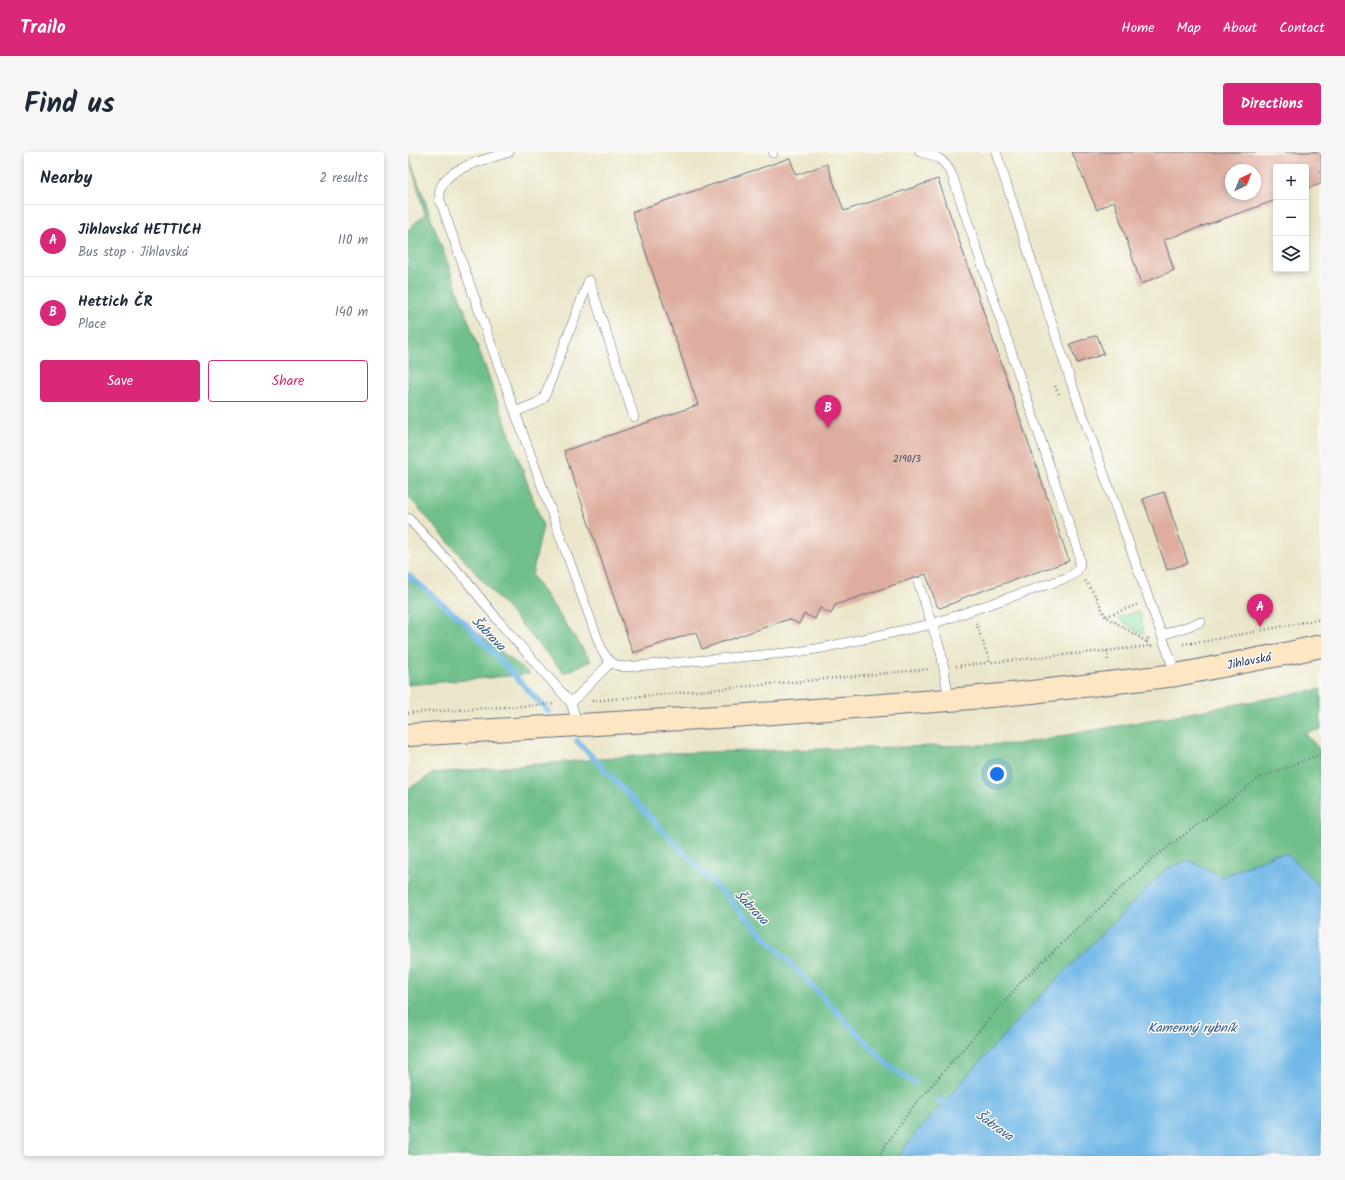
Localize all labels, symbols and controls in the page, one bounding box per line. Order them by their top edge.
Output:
text: Trailo [20,13,66,43]
text: Home [1121,17,1155,39]
text: Map [1177,17,1201,39]
text: About [1223,17,1257,39]
text: Contact [1279,17,1325,39]
text: Find us [24,82,115,127]
button: Directions [1223,83,1321,125]
north arrow [1225,164,1261,200]
map controls [1273,164,1309,272]
button: + [1273,164,1309,200]
text: Nearby [40,165,92,192]
text: 2 results [320,168,368,189]
button: − [1273,200,1309,236]
text: Jihlavská HETTICH [78,218,202,242]
text: A [49,230,57,251]
text: 110 m [338,230,368,251]
button: layers [1273,236,1309,272]
text: Bus stop · Jihlavská [78,242,188,263]
text: Hettich ČR [78,290,153,314]
text: B [49,302,57,323]
text: 140 m [335,302,368,323]
text: Place [78,314,106,335]
button: Save [40,360,200,402]
button: Share [208,360,368,402]
pin: B [815,395,841,428]
house number: 2190/3 [893,451,921,467]
pin: A [1247,594,1273,627]
water label: Šabrava [466,612,511,657]
street label: Jihlavská [1225,648,1274,675]
your location [987,764,1007,784]
water label: Šabrava [729,886,774,931]
water label: Kamenný rybník [1148,1018,1238,1039]
water label: Šabrava [971,1106,1018,1147]

